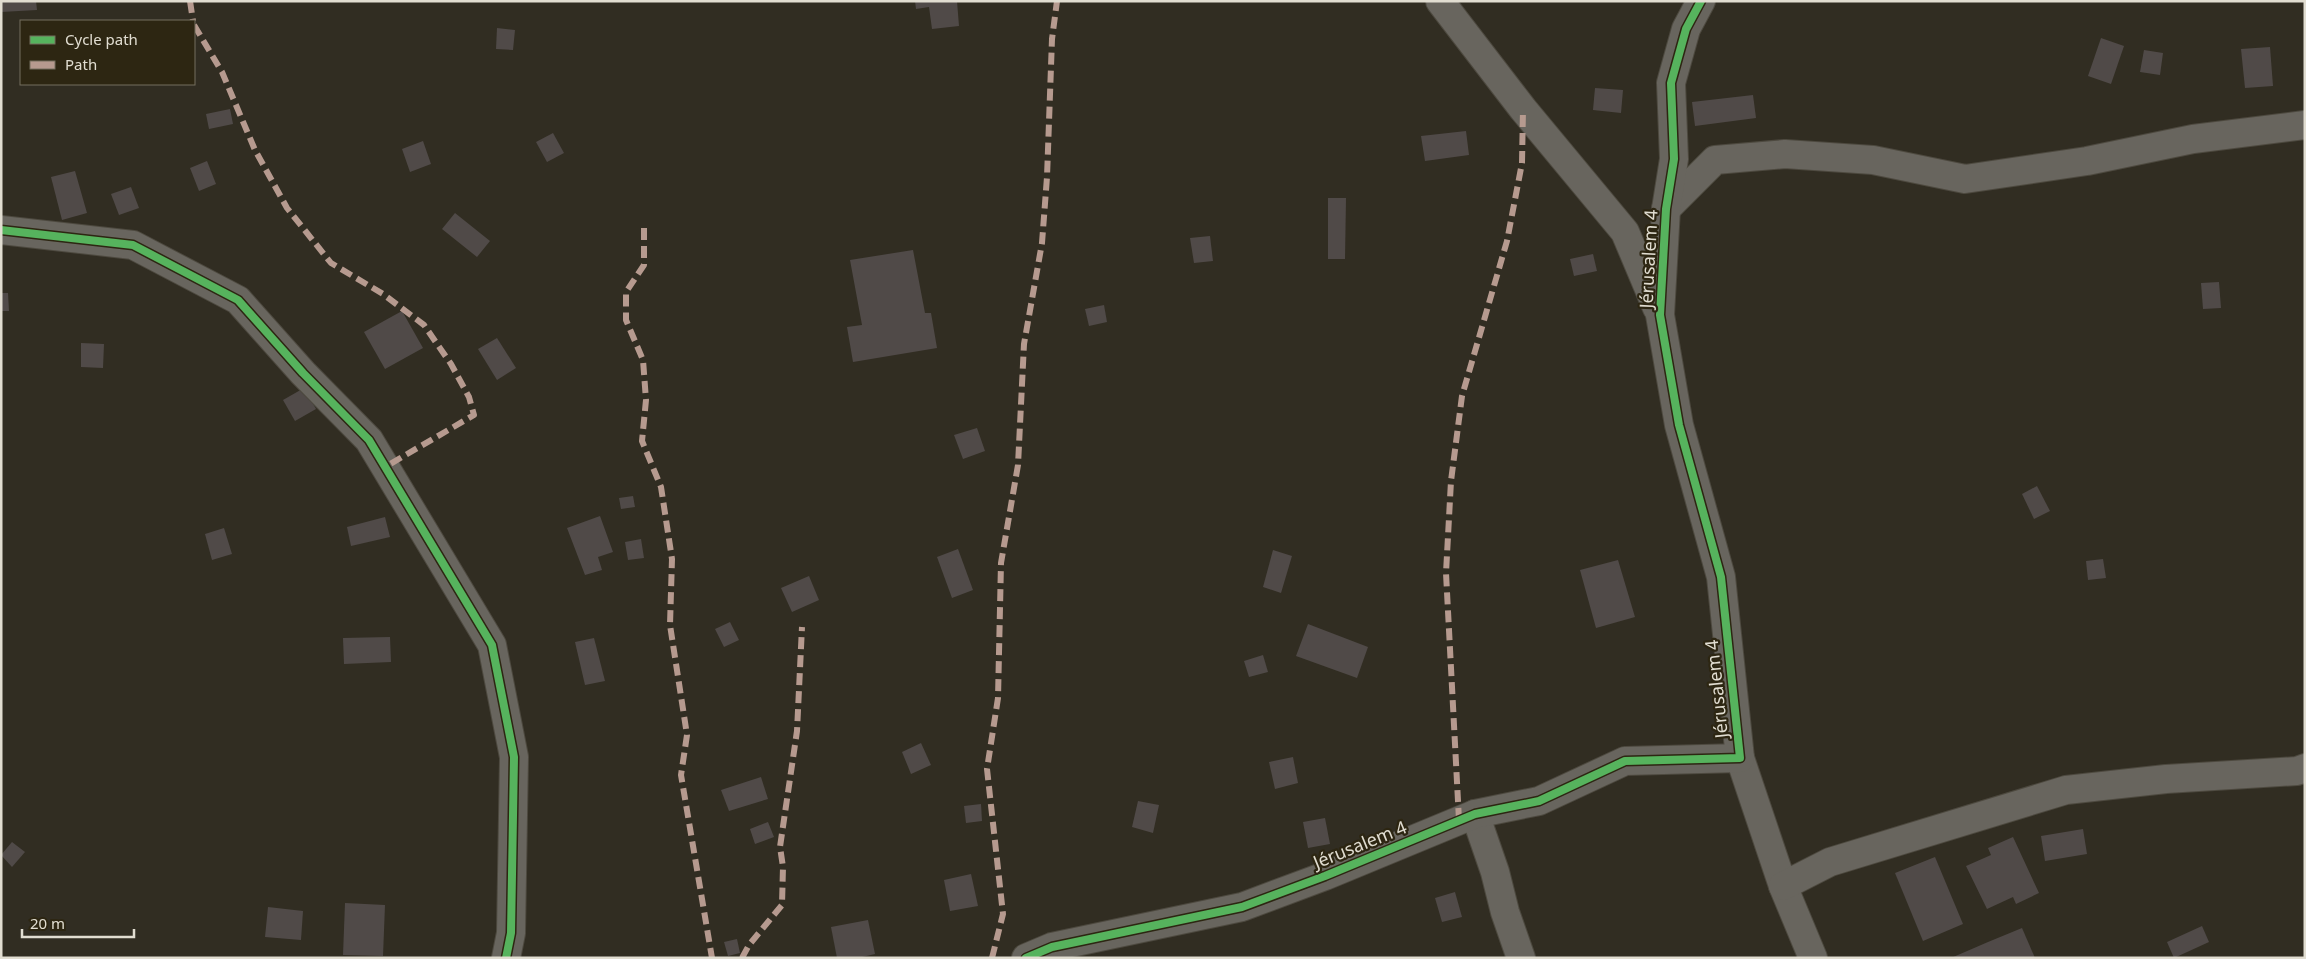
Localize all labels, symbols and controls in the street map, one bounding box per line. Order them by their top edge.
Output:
legend [20,20,195,85]
text: Cycle path [65,29,138,49]
text: Path [65,54,97,74]
street label: Jérusalem 4 [1633,209,1663,311]
street label: Jérusalem 4 [1699,639,1733,742]
street label: Jérusalem 4 [1307,814,1410,874]
scale bar [22,906,135,938]
text: 20 m [30,913,65,933]

